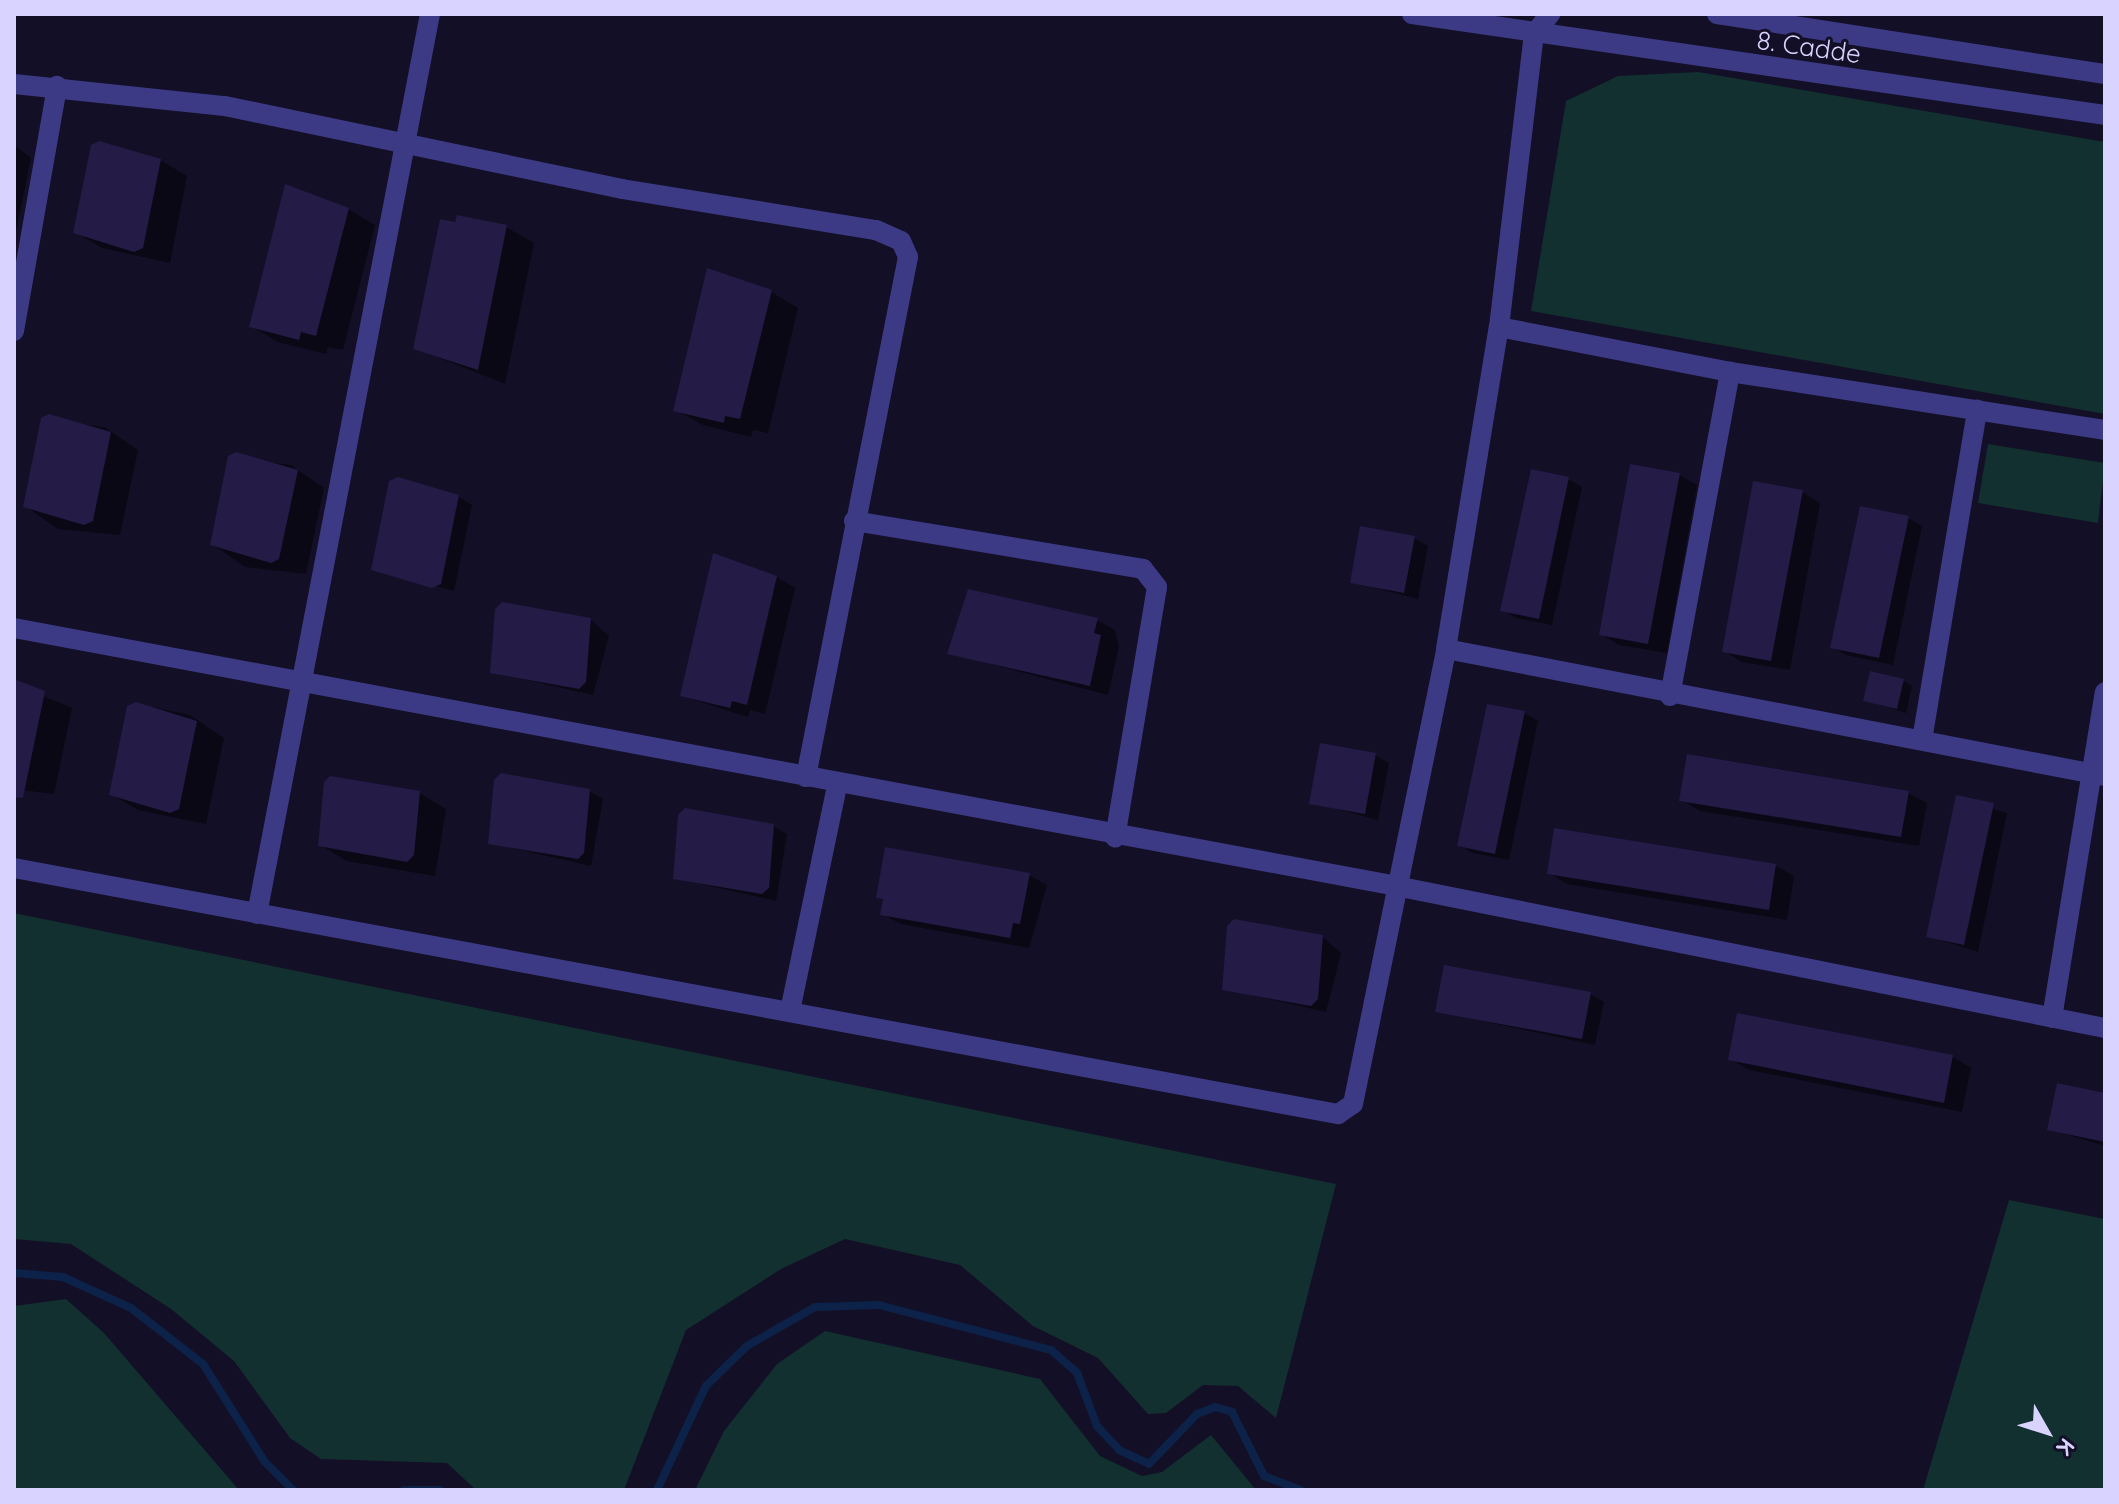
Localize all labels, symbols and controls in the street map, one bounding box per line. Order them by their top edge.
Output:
street label: 8. Cadde [1755,24,1863,70]
north arrow [2007,1392,2087,1472]
text: K [2050,1433,2081,1462]

